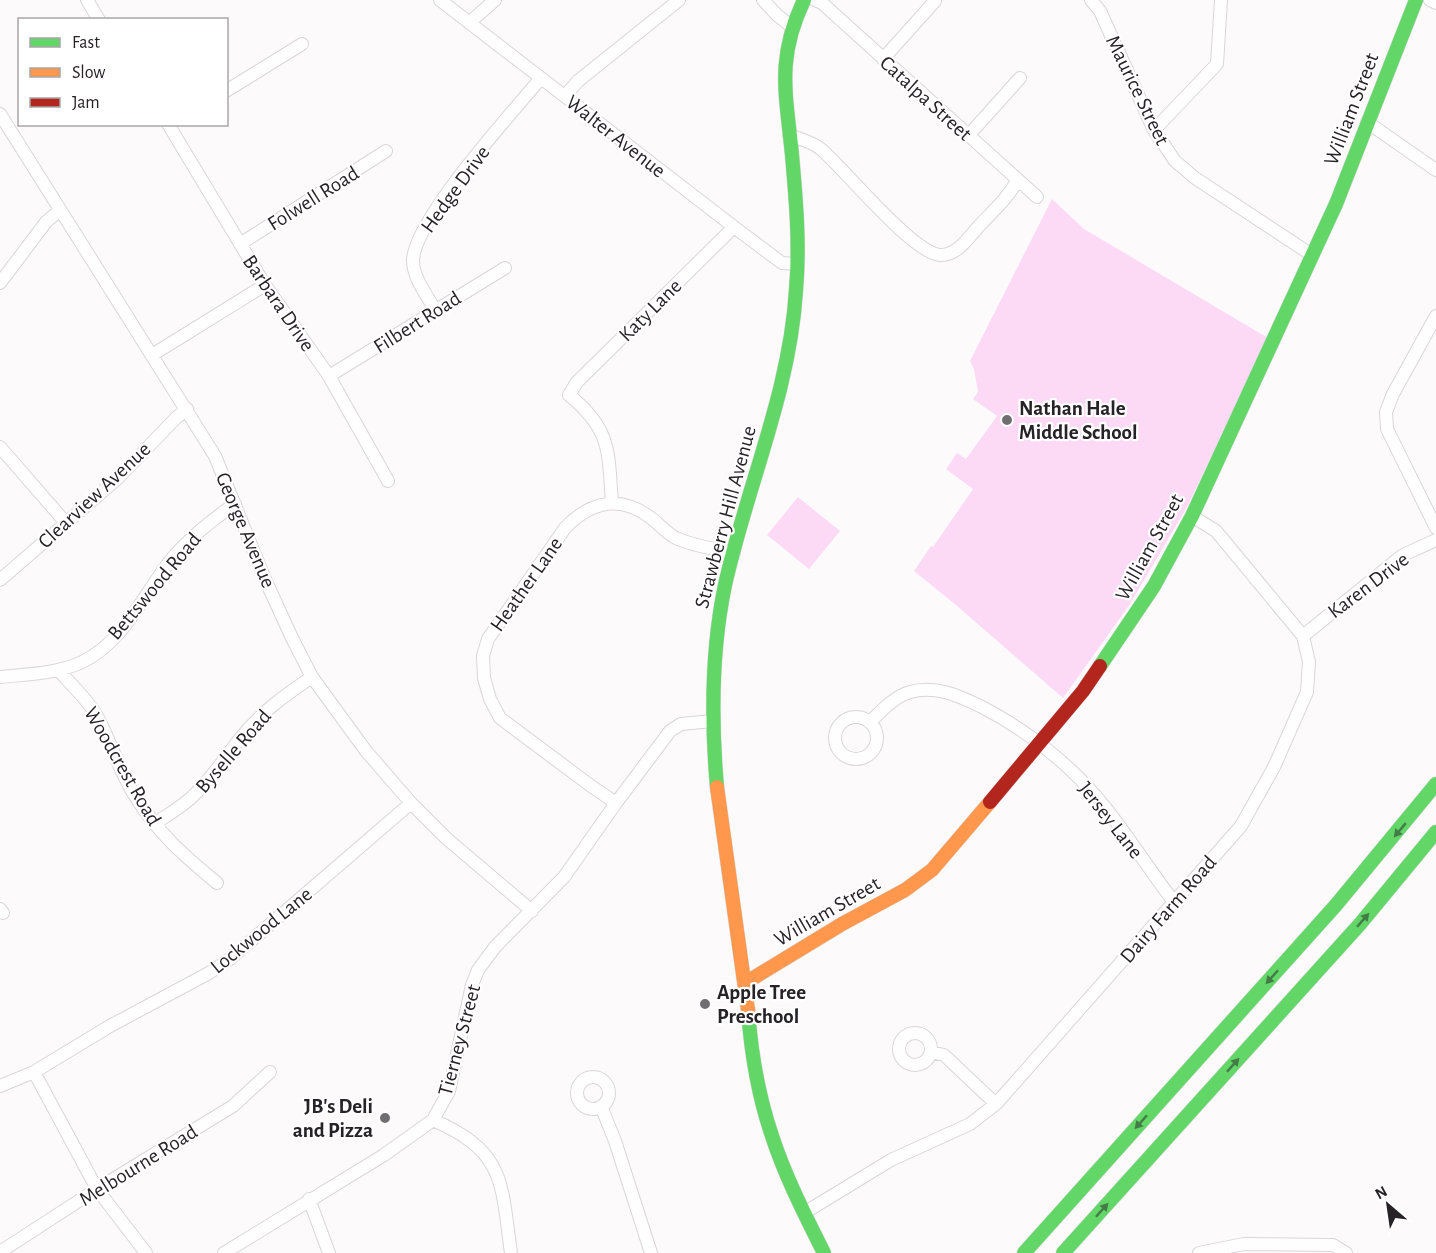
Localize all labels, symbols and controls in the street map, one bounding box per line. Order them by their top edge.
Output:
legend [18,18,228,126]
street label: Maurice Street [1102,32,1173,149]
text: Fast [72,34,100,52]
street label: William Street [1320,50,1383,168]
street label: Catalpa Street [876,52,976,145]
text: Slow [72,64,105,82]
street label: Walter Avenue [562,91,669,182]
text: Jam [72,94,100,112]
street label: Hedge Drive [417,142,494,237]
street label: Folwell Road [264,162,363,235]
street label: Barbara Drive [239,251,318,355]
street label: Katy Lane [615,275,686,346]
street label: Filbert Road [370,287,465,357]
place label: Nathan Hale Middle School [1019,398,1138,443]
marker: Nathan Hale Middle School [1000,413,1014,427]
street label: Strawberry Hill Avenue [691,424,760,611]
street label: Clearview Avenue [34,438,154,552]
street label: George Avenue [212,469,279,591]
street label: William Street [1112,490,1187,604]
street label: Bettswood Road [104,529,205,644]
street label: Heather Lane [486,533,566,635]
street label: Karen Drive [1324,548,1413,622]
street label: Woodcrest Road [80,703,165,829]
street label: Byselle Road [192,705,275,797]
street label: Jersey Lane [1074,778,1147,863]
one-way arrow [1393,822,1406,838]
street label: Dairy Farm Road [1116,852,1221,967]
street label: William Street [771,873,884,950]
street label: Lockwood Lane [207,883,316,978]
one-way arrow [1356,912,1370,927]
one-way arrow [1266,969,1279,984]
street label: Tierney Street [435,982,484,1098]
place label: Apple Tree Preschool [717,982,806,1027]
marker: Apple Tree Preschool [698,997,712,1011]
one-way arrow [1226,1057,1240,1072]
place label: JB's Deli and Pizza [293,1096,373,1141]
marker: JB's Deli and Pizza [378,1111,392,1125]
one-way arrow [1135,1114,1148,1129]
street label: Melbourne Road [75,1121,201,1210]
north arrow [1358,1175,1418,1235]
text: N [1372,1183,1390,1202]
one-way arrow [1095,1202,1109,1217]

